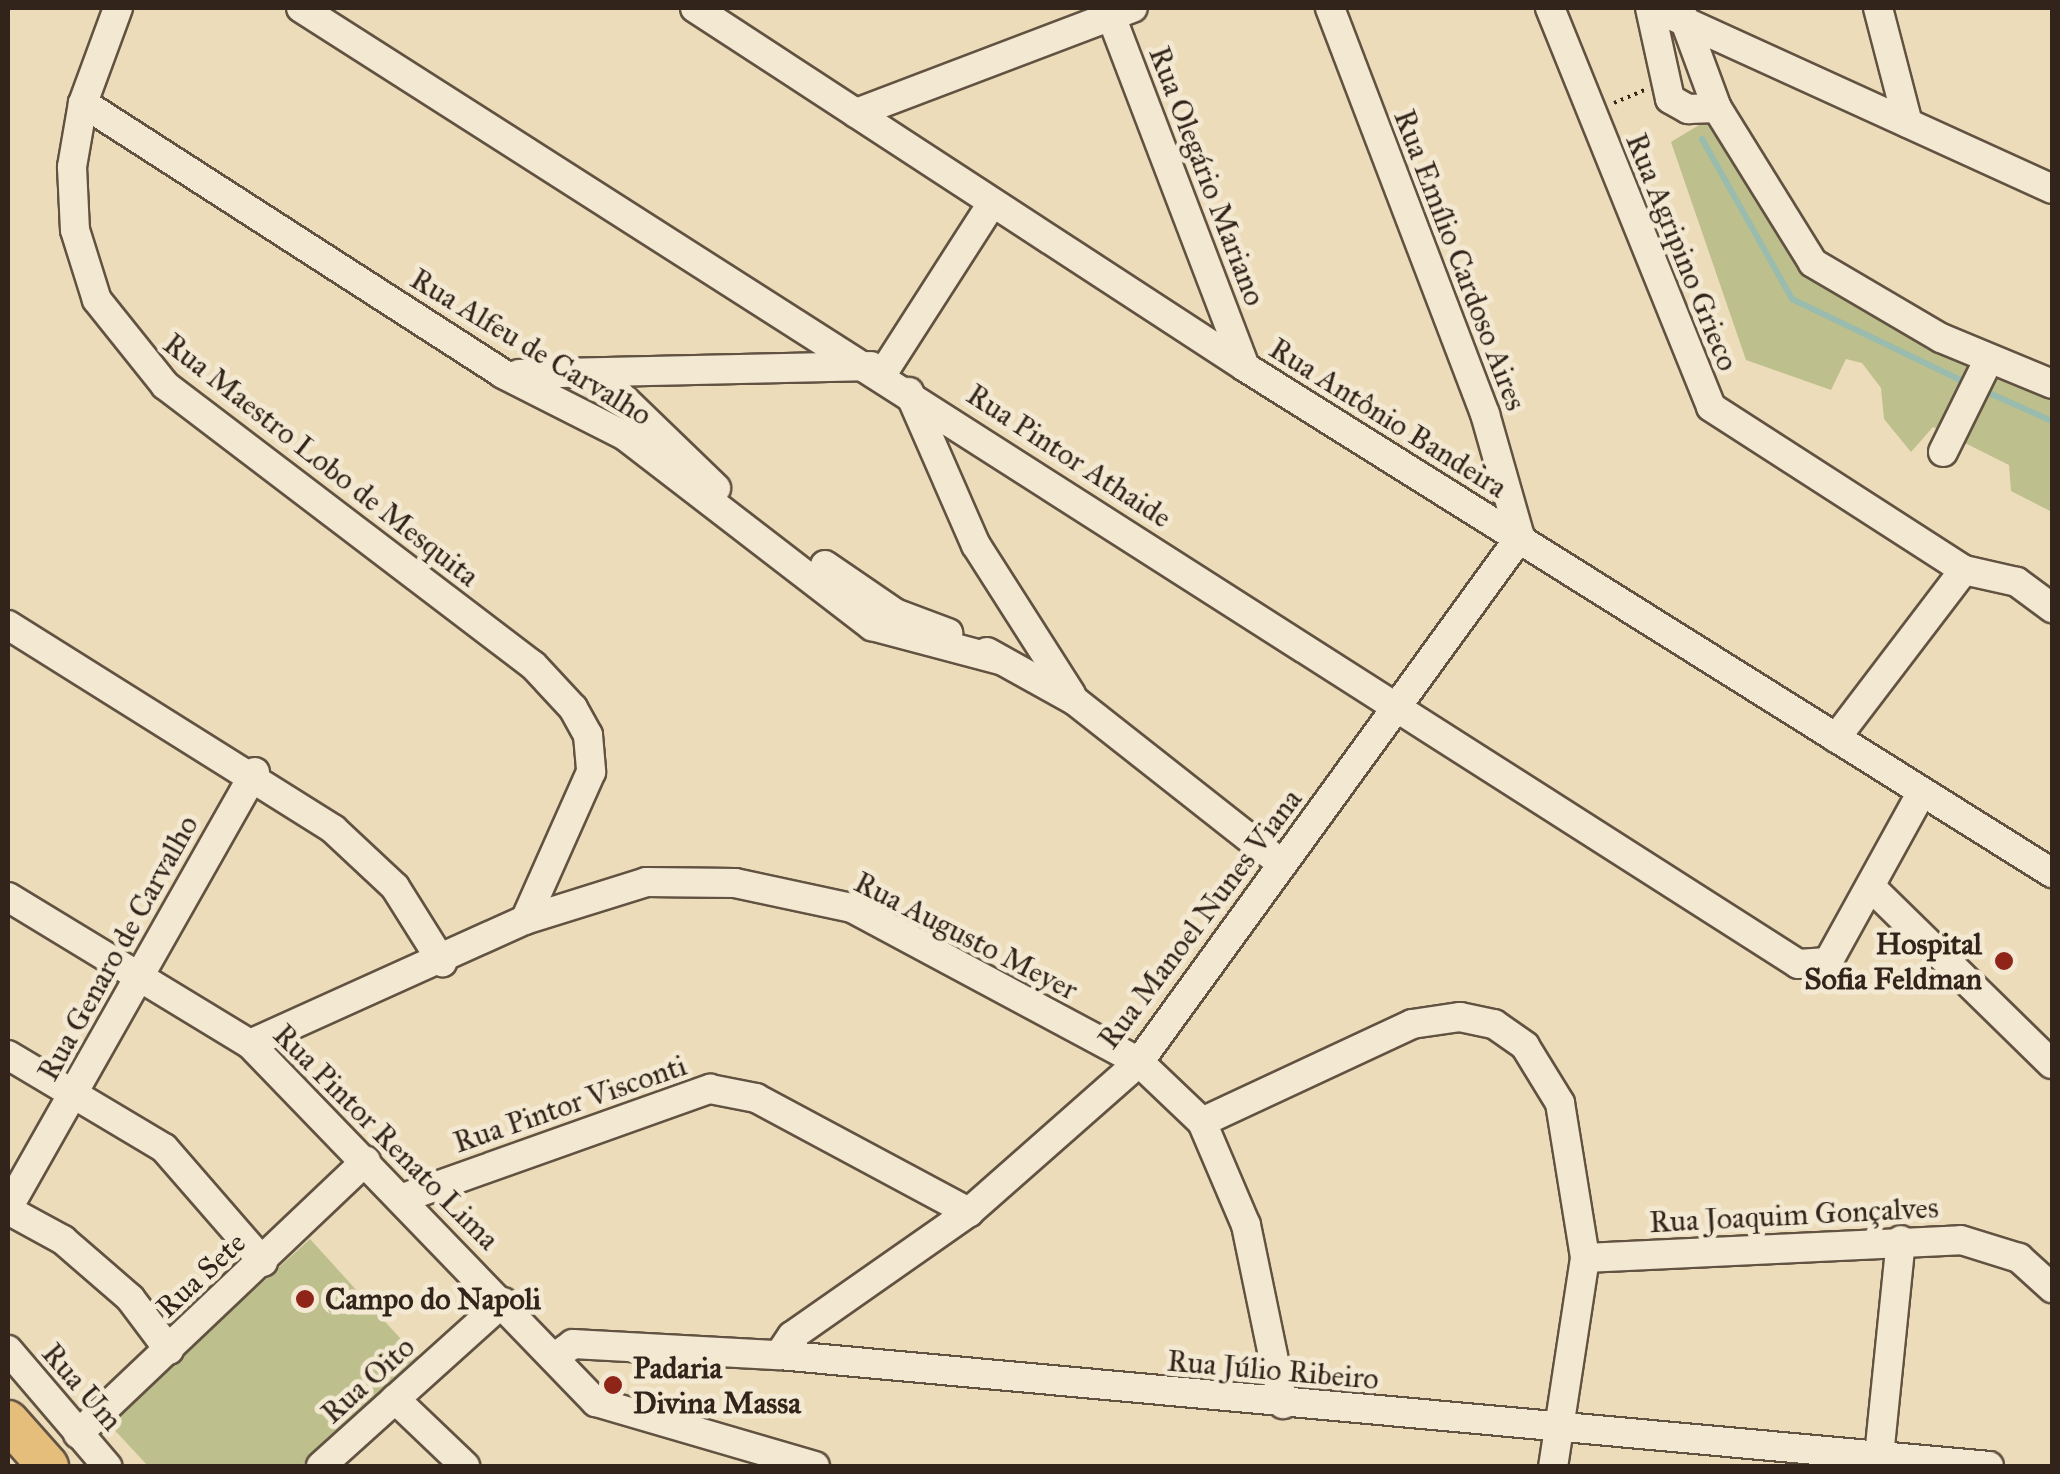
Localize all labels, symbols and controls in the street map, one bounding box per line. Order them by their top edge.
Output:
street label: Rua Olegário Mariano [1141,41,1273,311]
street label: Rua Emílio Cardoso Aires [1386,105,1534,415]
street label: Rua Agripino Grieco [1618,128,1746,376]
street label: Rua Alfeu de Carvalho [404,261,658,433]
street label: Rua Maestro Lobo de Mesquita [156,326,486,594]
street label: Rua Antônio Bandeira [1263,330,1513,506]
street label: Rua Pintor Athaide [960,376,1178,536]
street label: Rua Manoel Nunes Viana [1091,782,1309,1056]
street label: Rua Genaro de Carvalho [30,809,206,1087]
street label: Rua Augusto Meyer [848,864,1084,1008]
place label: Hospital Sofia Feldman [1804,926,1982,996]
marker: Hospital Sofia Feldman [1991,948,2017,974]
street label: Rua Pintor Renato Lima [266,1017,506,1257]
street label: Rua Pintor Visconti [449,1047,691,1161]
street label: Rua Joaquim Gonçalves [1648,1189,1940,1241]
street label: Rua Sete [149,1225,253,1325]
place label: Campo do Napoli [325,1281,541,1317]
marker: Campo do Napoli [294,1288,316,1310]
street label: Rua Oito [314,1329,422,1431]
street label: Rua Um [34,1336,130,1438]
street label: Rua Júlio Ribeiro [1166,1343,1380,1397]
place label: Padaria Divina Massa [633,1350,801,1420]
marker: Padaria Divina Massa [602,1374,624,1396]

